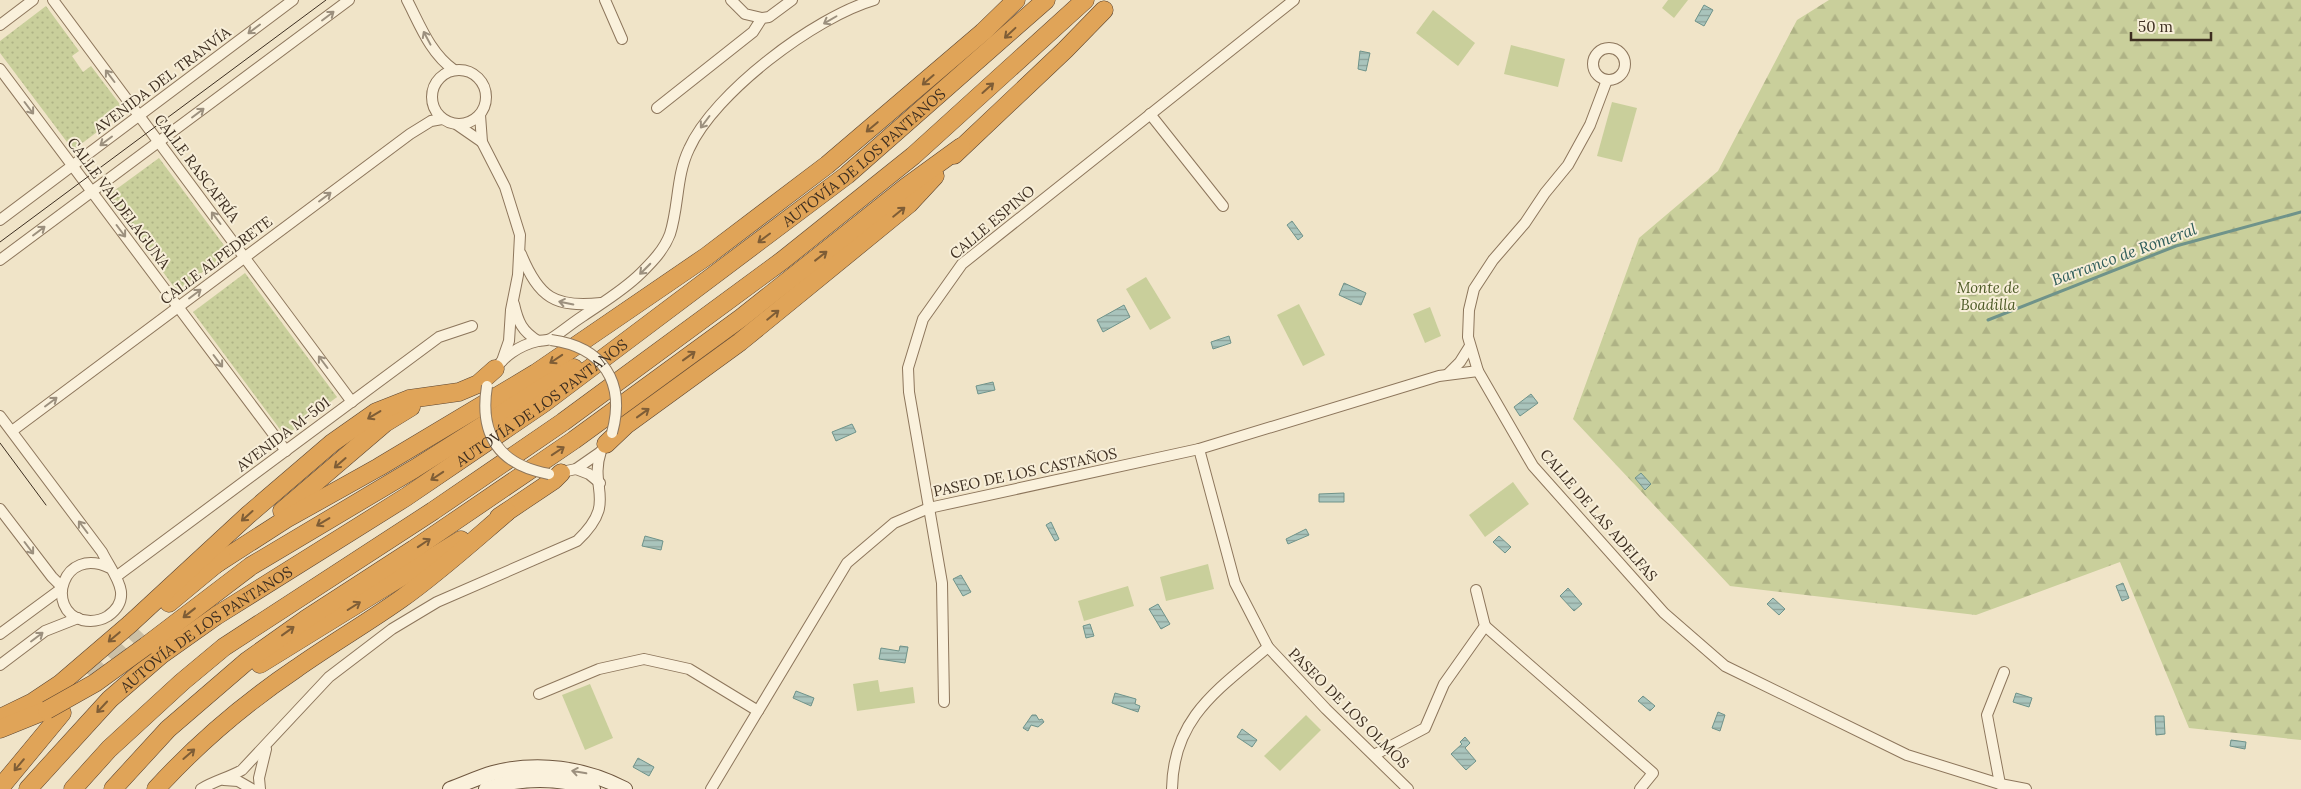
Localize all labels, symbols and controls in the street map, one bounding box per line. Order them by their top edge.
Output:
one-way arrow [321,10,334,21]
scale bar [2131,10,2211,42]
one-way arrow [822,15,837,25]
text: 50 m [2138,17,2173,36]
street label: AVENIDA DEL TRANVÍA [89,22,235,138]
one-way arrow [248,24,261,35]
one-way arrow [1004,27,1017,39]
one-way arrow [422,31,431,46]
one-way arrow [105,70,116,83]
one-way arrow [921,74,934,85]
one-way arrow [982,82,995,94]
street label: AUTOVÍA DE LOS PANTANOS [777,84,949,231]
one-way arrow [24,101,34,115]
one-way arrow [191,107,204,118]
street label: CALLE RASCAFRÍA [150,110,244,226]
one-way arrow [700,115,710,129]
one-way arrow [866,121,879,132]
street label: CALLE VALDELAGUNA [63,134,175,273]
one-way arrow [100,135,113,146]
street label: CALLE ESPINO [945,181,1039,263]
one-way arrow [318,192,332,202]
one-way arrow [892,207,905,218]
street label: CALLE ALPEDRETE [156,212,276,308]
one-way arrow [210,212,221,225]
water label: Barranco de Romeral [2049,218,2200,289]
one-way arrow [116,224,126,238]
one-way arrow [32,226,46,236]
one-way arrow [758,232,771,243]
one-way arrow [814,251,828,261]
one-way arrow [639,263,651,276]
park label: Monte de Boadilla [1957,278,2019,314]
one-way arrow [188,289,201,300]
one-way arrow [558,298,574,307]
one-way arrow [766,310,779,321]
street label: AUTOVÍA DE LOS PANTANOS [451,334,631,471]
one-way arrow [682,350,695,361]
one-way arrow [213,354,224,367]
one-way arrow [550,355,564,365]
one-way arrow [318,356,328,370]
street label: AVENIDA M-501 [232,393,334,476]
one-way arrow [44,397,58,407]
one-way arrow [636,408,650,418]
one-way arrow [367,410,381,420]
street label: PASEO DE LOS CASTAÑOS [931,443,1119,501]
street label: CALLE DE LAS ADELFAS [1536,445,1662,585]
one-way arrow [551,446,565,456]
one-way arrow [333,457,346,468]
one-way arrow [430,471,444,481]
one-way arrow [241,510,254,522]
one-way arrow [316,517,330,527]
one-way arrow [78,521,89,534]
one-way arrow [416,538,430,548]
one-way arrow [24,541,35,554]
street label: AUTOVÍA DE LOS PANTANOS [115,561,296,697]
one-way arrow [347,600,361,610]
one-way arrow [182,608,195,619]
one-way arrow [280,626,294,637]
one-way arrow [30,632,43,643]
one-way arrow [108,632,121,643]
street label: PASEO DE LOS OLMOS [1285,644,1413,772]
one-way arrow [96,701,108,713]
one-way arrow [183,748,196,759]
one-way arrow [14,758,25,771]
one-way arrow [572,766,588,776]

